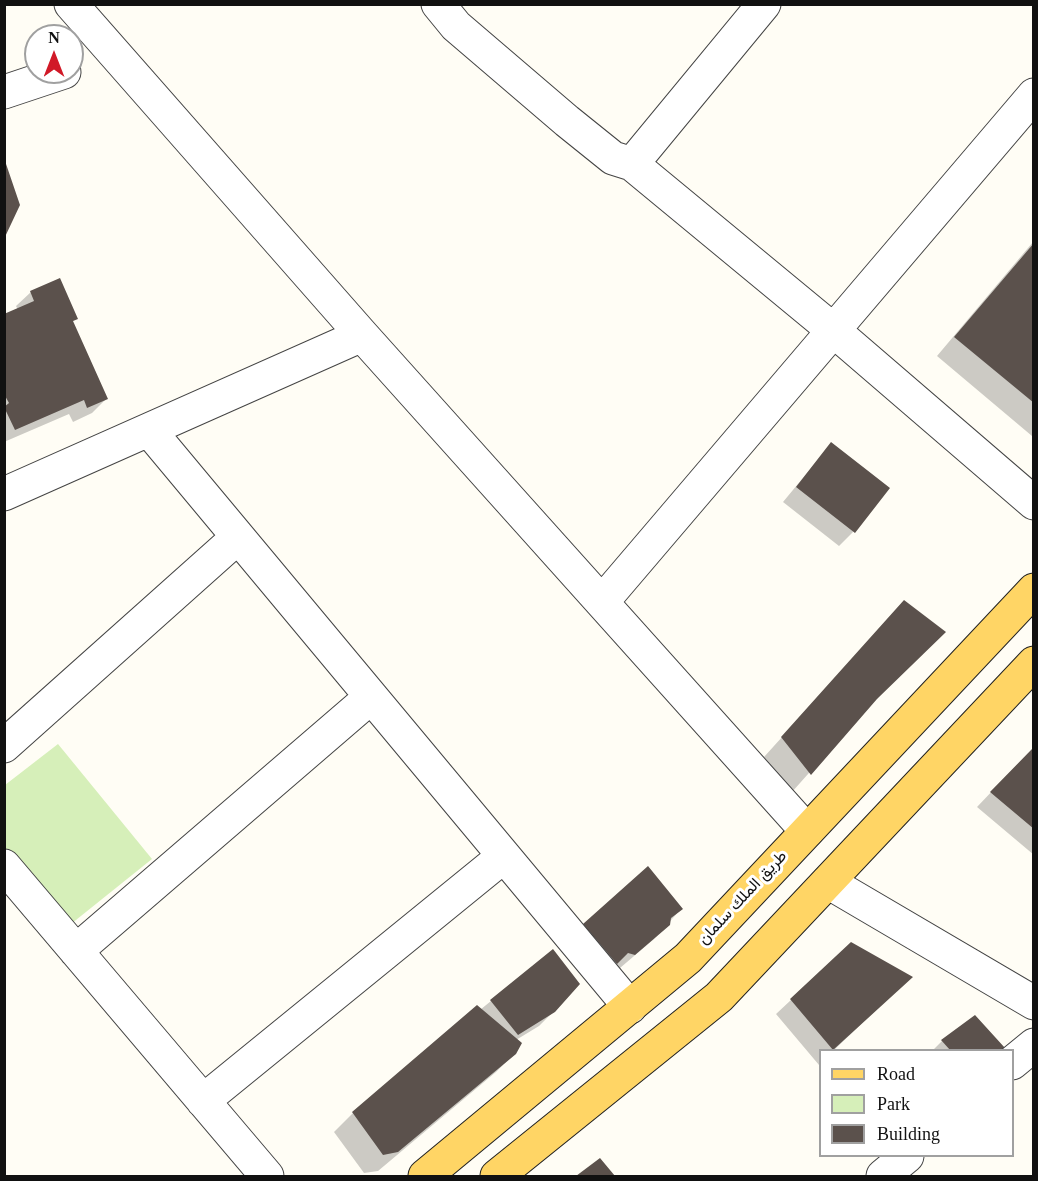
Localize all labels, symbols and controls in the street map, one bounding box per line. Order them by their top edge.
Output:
north arrow [24,24,84,84]
text: N [48,29,60,46]
street label: طريق الملك سلمان [696,848,792,950]
legend [819,1049,1014,1157]
text: Road [877,1064,915,1084]
text: Park [877,1094,910,1114]
text: Building [877,1124,940,1144]

